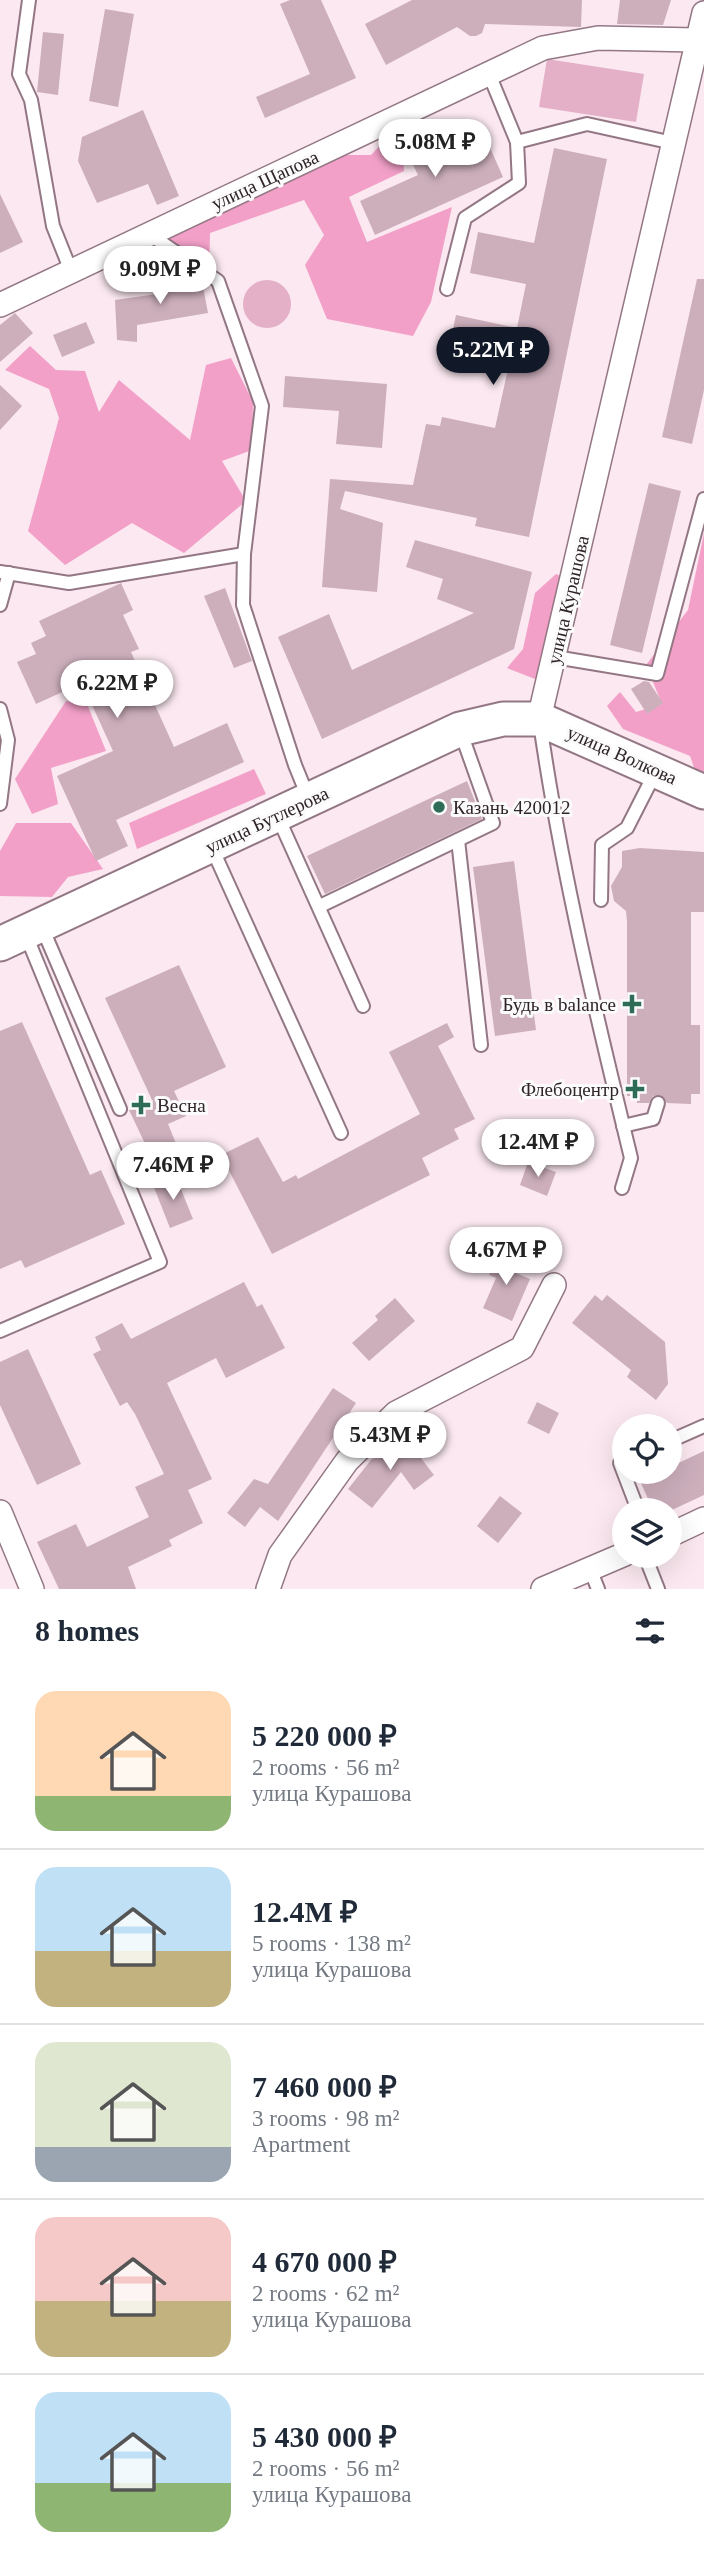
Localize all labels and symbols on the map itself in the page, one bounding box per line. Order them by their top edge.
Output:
pin: 5.08M ₽ [370,120,500,179]
street label: улица Щапова [208,146,322,214]
pin: 9.09M ₽ [95,246,225,306]
pin: 5.22M ₽ [428,328,558,387]
street label: улица Курашова [543,533,593,666]
pin: 6.22M ₽ [52,660,182,720]
street label: улица Волкова [564,721,681,789]
street label: улица Бутлерова [202,782,332,858]
place label: Казань 420012 [453,797,570,818]
marker: Казань 420012 [431,799,447,815]
place label: Будь в balance [502,994,616,1015]
marker: Будь в balance [622,994,642,1014]
place label: Флебоцентр [521,1079,619,1100]
marker: Флебоцентр [625,1079,645,1099]
marker: Весна [131,1095,151,1115]
place label: Весна [157,1095,206,1116]
pin: 12.4M ₽ [473,1120,603,1179]
pin: 7.46M ₽ [108,1142,238,1202]
pin: 4.67M ₽ [441,1228,571,1287]
pin: 5.43M ₽ [325,1412,455,1472]

